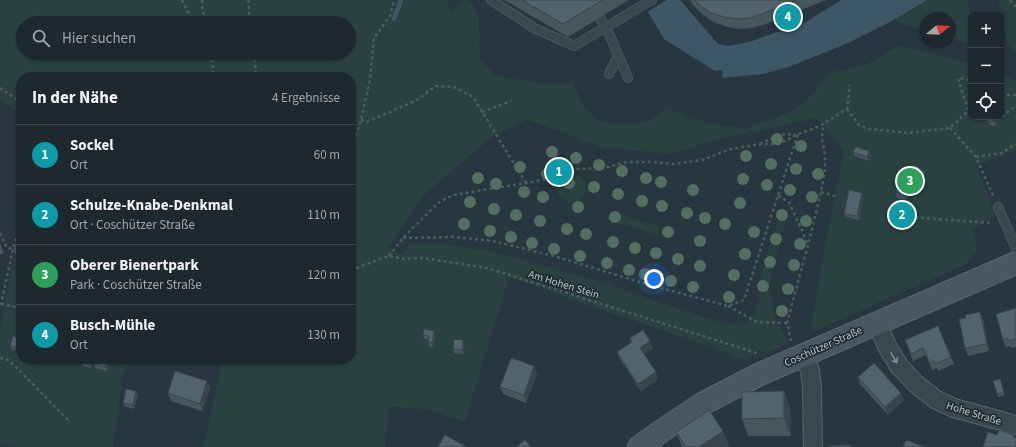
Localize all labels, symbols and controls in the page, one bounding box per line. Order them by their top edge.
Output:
pin: 4 [775,2,801,32]
north arrow [920,12,956,48]
map controls [968,12,1004,120]
button: + [968,12,1004,48]
search box [16,16,356,60]
icon: search [30,27,52,49]
text: Hier suchen [62,28,136,49]
button: − [968,48,1004,84]
button: locate [968,84,1004,120]
text: In der Nähe [32,86,118,110]
text: 4 Ergebnisse [272,89,340,107]
text: Sockel [70,135,114,156]
text: 1 [42,146,48,164]
text: 60 m [314,146,340,164]
text: Ort [70,156,88,174]
pin: 1 [546,157,572,187]
pin: 3 [897,166,923,196]
text: Schulze-Knabe-Denkmal [70,195,233,216]
pin: 2 [889,200,915,230]
text: 2 [42,206,48,224]
text: 110 m [307,206,340,224]
text: Ort · Coschützer Straße [70,216,195,234]
text: Oberer Bienertpark [70,255,199,276]
text: 3 [42,266,48,284]
text: 120 m [307,266,340,284]
street label: Am Hohen Stein [527,267,601,302]
your location [644,269,664,289]
text: Park · Coschützer Straße [70,276,202,294]
text: Busch-Mühle [70,315,155,336]
street label: Coschützer Straße [782,322,865,370]
text: 4 [42,326,48,344]
text: 130 m [307,326,340,344]
text: Ort [70,336,88,354]
one-way arrow [891,352,899,364]
street label: Hohe Straße [944,398,1004,429]

